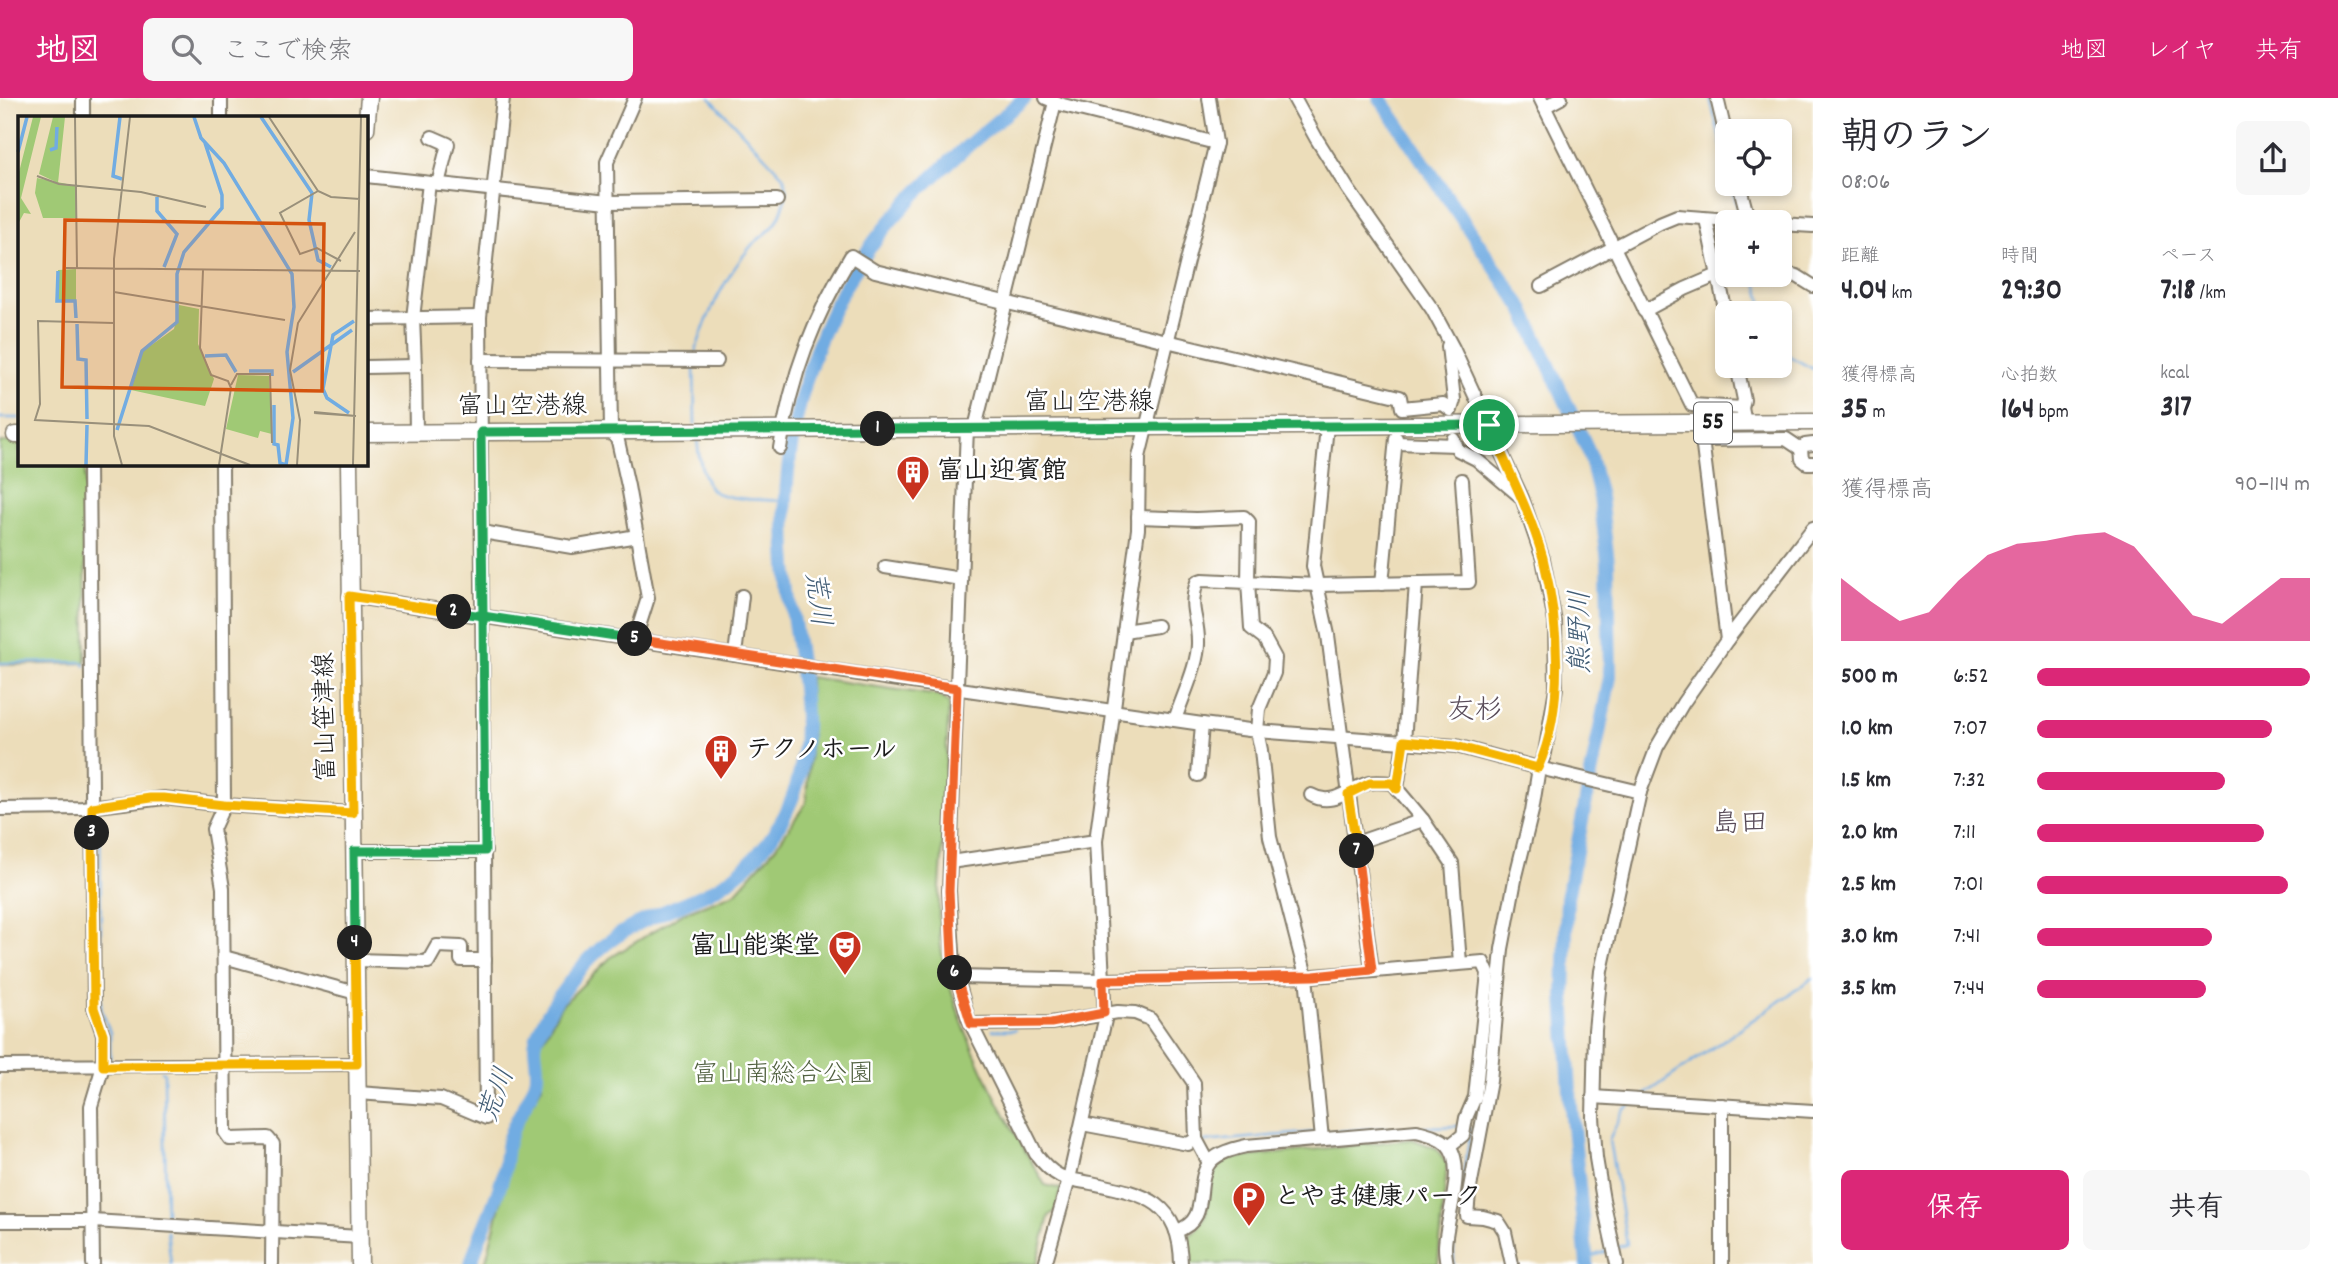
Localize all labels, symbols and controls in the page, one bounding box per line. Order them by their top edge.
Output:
search box [143,18,633,81]
text: 地図 [35,30,101,77]
icon: search [167,30,205,68]
text: ここで検索 [223,34,353,71]
text: 地図 [2060,35,2108,69]
text: レイヤ [2146,35,2217,69]
text: 共有 [2255,35,2303,69]
text: 朝のラン [1841,113,1993,168]
inset map [18,116,368,466]
map controls [1715,119,1792,378]
button: locate [1715,119,1792,196]
button: share [2236,121,2310,195]
text: 08:06 [1841,167,1890,200]
button: + [1715,210,1792,287]
text: 距離 [1841,244,1879,271]
text: 時間 [2001,244,2039,271]
text: ペース [2160,244,2216,271]
text: 4.04 [1841,271,1887,314]
text: 29:30 [2001,271,2062,314]
text: 7:18 [2160,271,2195,314]
text: km [1887,281,1912,308]
text: /km [2195,281,2226,308]
button: − [1715,301,1792,378]
text: kcal [2160,361,2189,388]
text: 獲得標高 [1841,363,1917,390]
text: 心拍数 [2001,363,2058,390]
street label: 富山空港線 [1024,385,1154,422]
text: 317 [2160,388,2192,431]
street label: 富山空港線 [457,389,587,426]
text: 35 [1841,390,1868,433]
text: 164 [2001,390,2034,433]
pin [1459,395,1519,455]
text: m [1868,400,1886,427]
text: bpm [2034,400,2069,427]
road number: 55 [1694,402,1732,444]
icon: arrive [1470,406,1508,444]
pin: 1 [860,412,896,446]
text: 1 [875,415,880,442]
building icon: 富山迎賓館 [894,453,932,502]
place label: 富山迎賓館 [937,454,1067,491]
text: 90–114 m [2235,469,2310,502]
text: 獲得標高 [1841,475,1933,508]
water label: 荒川 [792,569,838,629]
water label: 熊野川 [1563,590,1603,674]
pin: 2 [436,594,472,630]
text: 2 [449,598,458,625]
pin: 5 [618,622,652,656]
text: 5 [630,625,639,652]
street label: 富山笹津線 [307,652,347,782]
text: 500 m [1841,661,1898,694]
text: 6:52 [1953,661,1989,694]
district label: 友杉 [1447,693,1503,733]
text: 1.0 km [1841,713,1893,746]
text: 7:07 [1953,713,1987,746]
building icon: テクノホール [702,732,740,781]
place label: テクノホール [746,733,897,770]
text: 1.5 km [1841,765,1891,798]
text: 7:32 [1953,765,1986,798]
district label: 島田 [1712,806,1768,846]
pin: 3 [74,816,110,850]
text: 2.0 km [1841,817,1898,850]
text: 7:11 [1953,817,1976,850]
text: 3 [87,819,96,846]
pin: 7 [1340,834,1374,868]
text: 7 [1353,837,1360,864]
text: 2.5 km [1841,869,1896,902]
text: 7:01 [1953,869,1983,902]
text: 3.0 km [1841,921,1898,954]
text: 7:41 [1953,921,1980,954]
pin: 4 [338,926,372,960]
theatre icon: 富山能楽堂 [826,928,864,977]
text: 4 [351,929,358,956]
place label: 富山能楽堂 [690,929,820,966]
pin: 6 [937,956,972,990]
text: 6 [950,959,959,986]
text: 3.5 km [1841,973,1896,1006]
text: 7:44 [1953,973,1985,1006]
park label: 富山南総合公園 [692,1057,874,1094]
water label: 荒川 [471,1063,527,1129]
button: 保存 [1841,1170,2069,1250]
button: 共有 [2083,1170,2310,1250]
parking icon: とやま健康パーク [1230,1179,1268,1228]
place label: とやま健康パーク [1274,1180,1481,1217]

